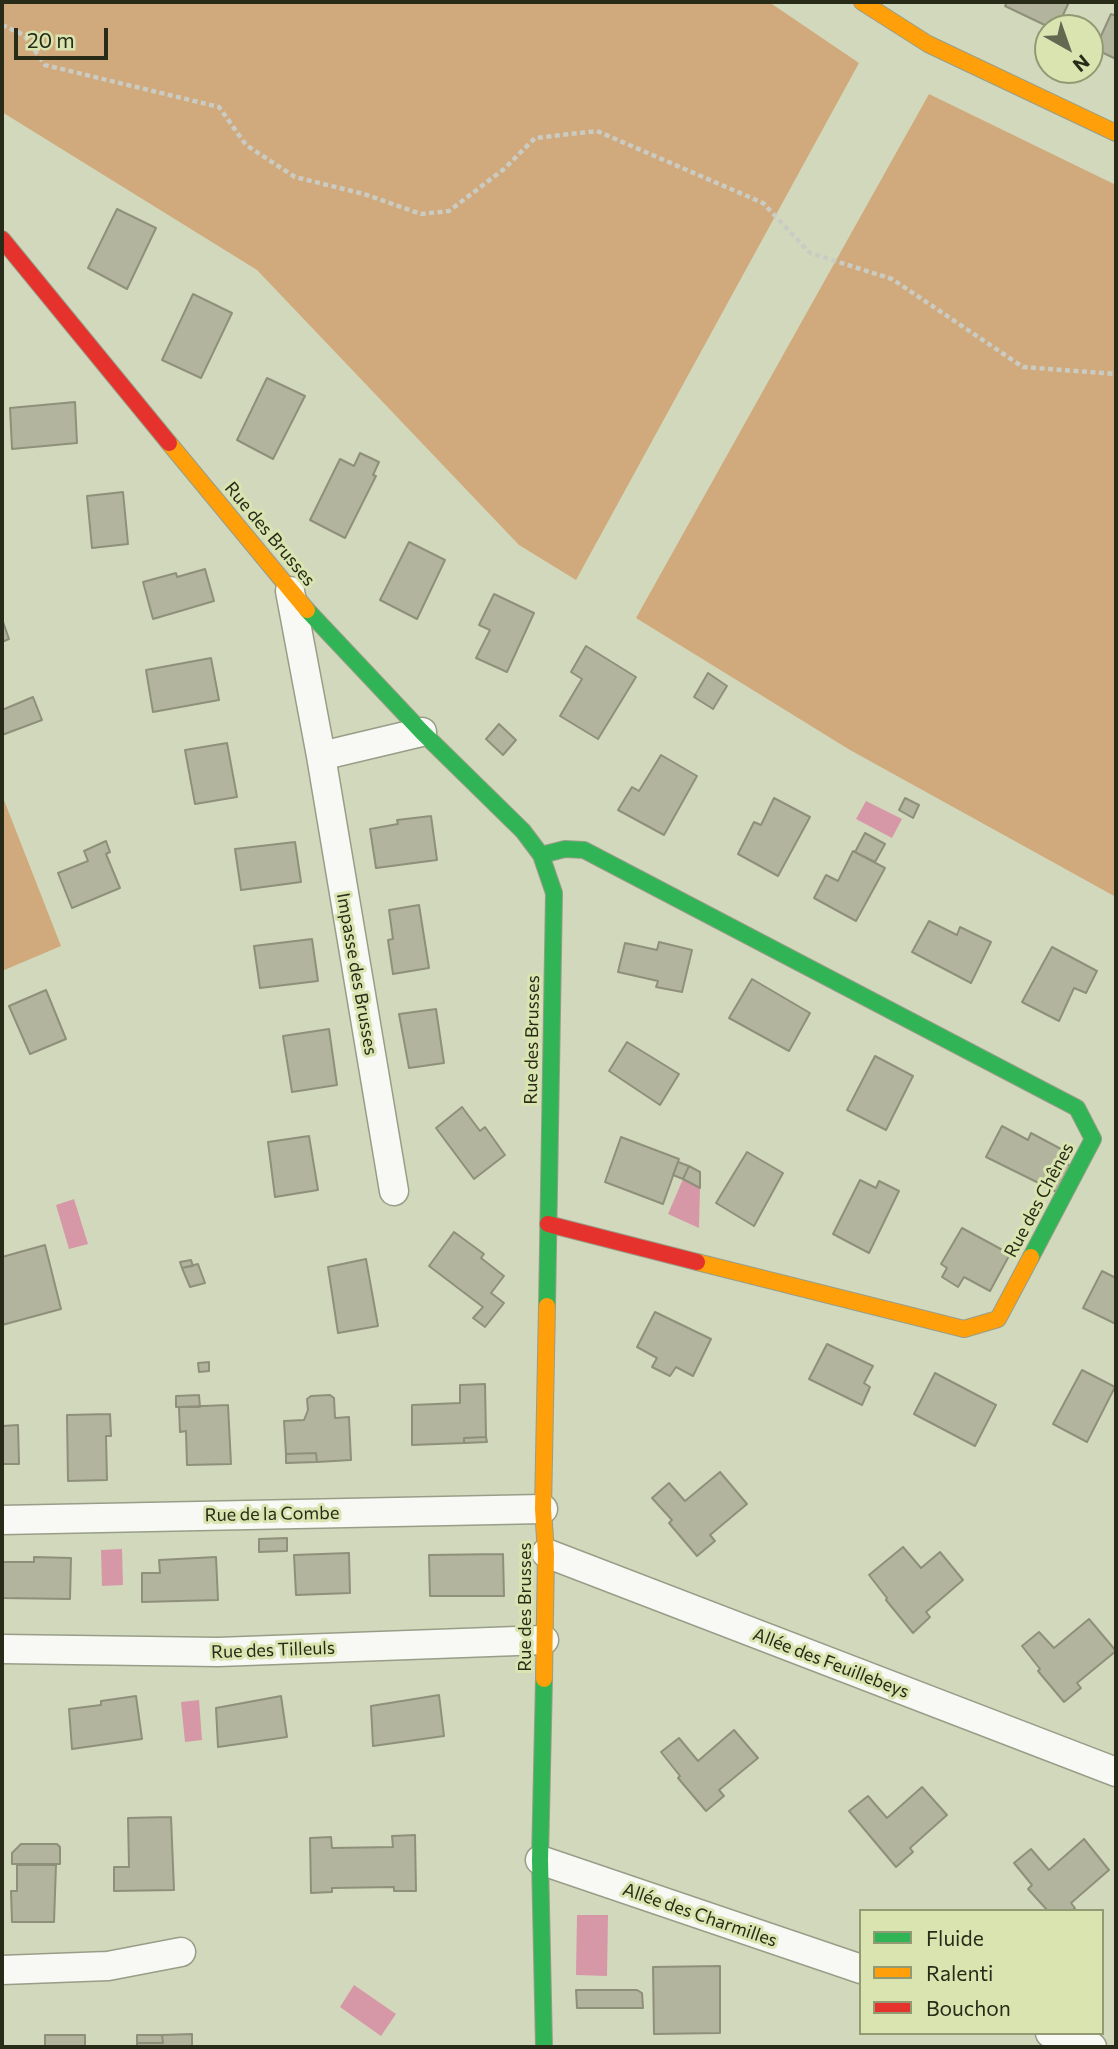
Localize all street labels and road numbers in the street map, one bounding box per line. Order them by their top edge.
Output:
street label: Rue des Brusses [220,477,320,591]
street label: Impasse des Brusses [332,891,382,1057]
street label: Rue des Brusses [520,975,544,1105]
street label: Rue des Chênes [1000,1139,1078,1261]
street label: Rue de la Combe [204,1502,340,1526]
street label: Rue des Brusses [514,1542,536,1672]
street label: Allée des Feuillebeys [750,1623,912,1703]
street label: Rue des Tilleuls [211,1637,335,1663]
street label: Allée des Charmilles [620,1878,780,1952]

